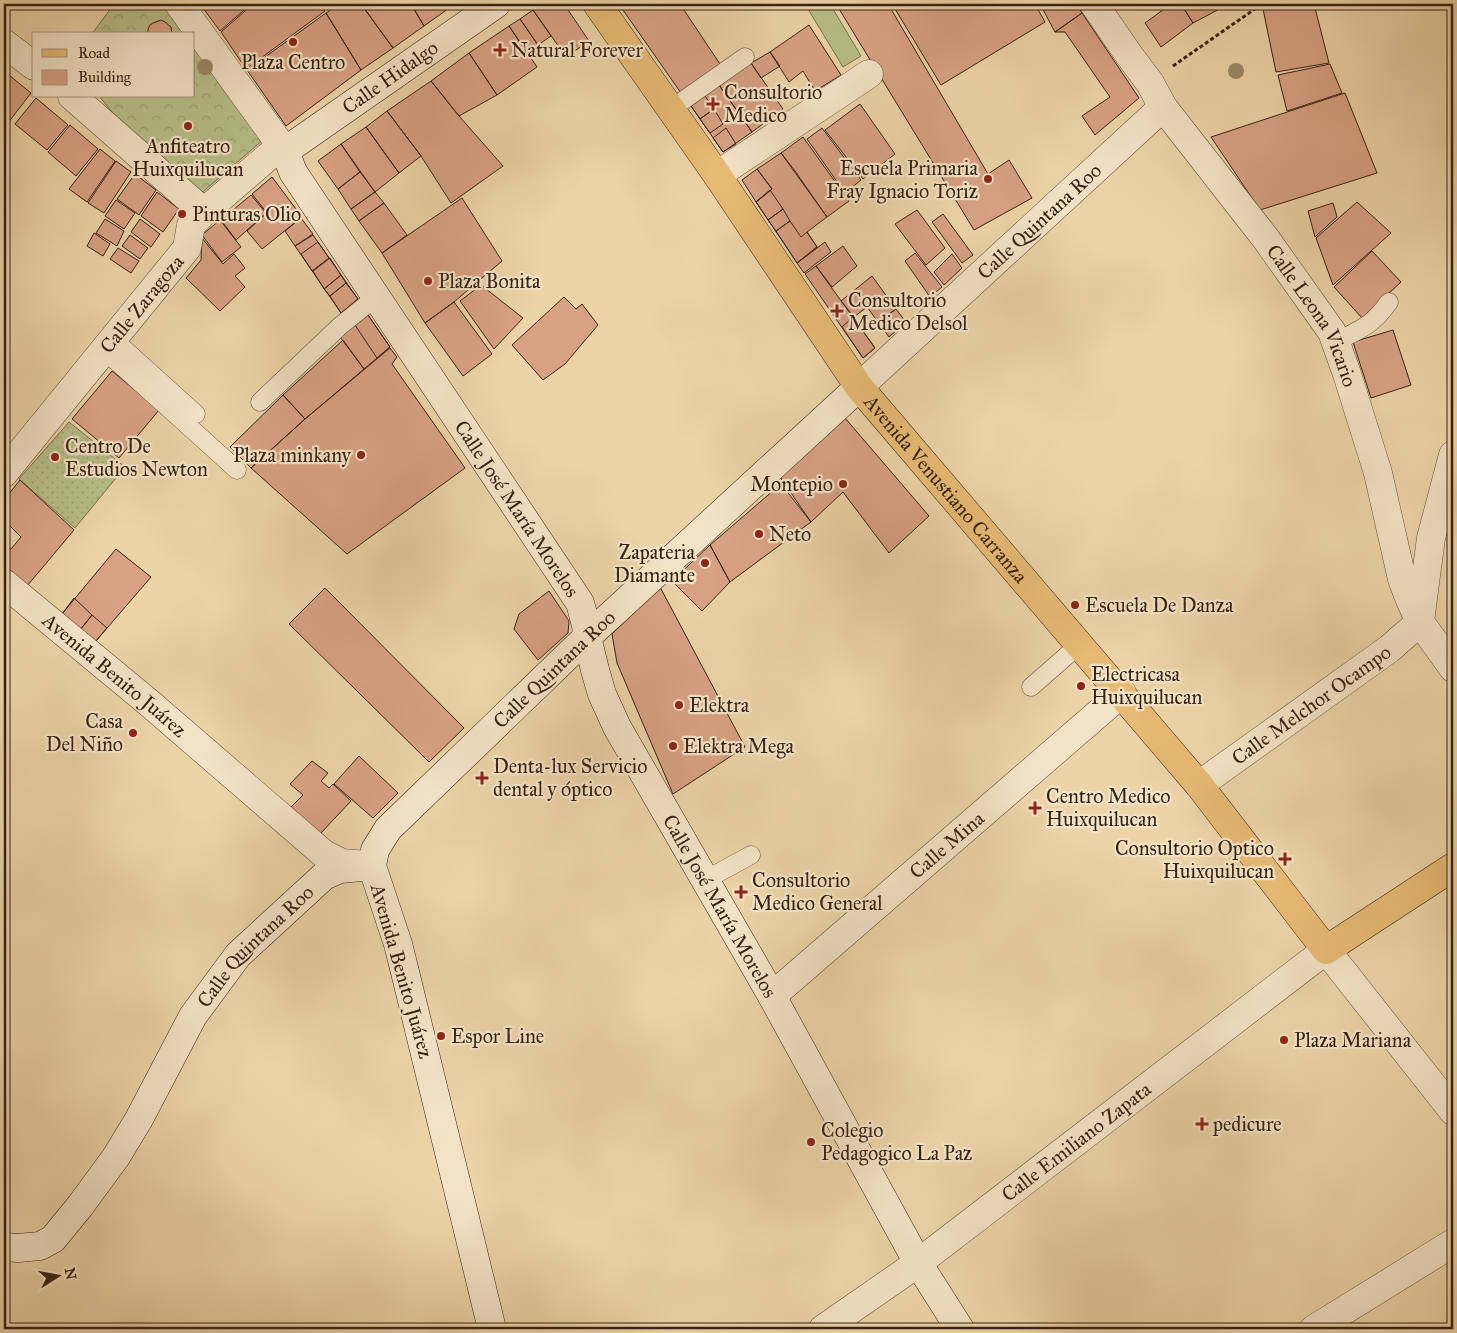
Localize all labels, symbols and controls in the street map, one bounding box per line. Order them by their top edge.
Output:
legend [32,32,195,98]
street label: Calle Hidalgo [337,35,443,120]
marker: Plaza Centro [287,36,299,48]
place label: Natural Forever [511,38,643,62]
marker: Natural Forever [493,43,507,57]
text: Road [78,44,110,62]
place label: Plaza Centro [241,50,345,74]
text: Building [78,68,132,86]
place label: Consultorio Medico [724,80,822,127]
marker: Consultorio Medico [706,97,720,111]
marker: Anfiteatro Huixquilucan [182,120,194,132]
place label: Anfiteatro Huixquilucan [132,134,244,182]
place label: Escuela Primaria Fray Ignacio Toriz [826,156,979,204]
street label: Calle Quintana Roo [972,158,1106,284]
marker: Escuela Primaria Fray Ignacio Toriz [982,173,994,185]
place label: Pinturas Olio [192,202,301,226]
marker: Pinturas Olio [176,208,188,220]
street label: Calle Leona Vicario [1262,240,1362,390]
street label: Calle Zaragoza [94,249,189,358]
place label: Plaza Bonita [438,269,541,293]
marker: Plaza Bonita [422,275,434,287]
place label: Consultorio Medico Delsol [848,288,968,335]
marker: Consultorio Medico Delsol [830,304,844,318]
street label: Avenida Venustiano Carranza [858,389,1033,588]
street label: Calle José María Morelos [450,416,585,602]
place label: Centro De Estudios Newton [65,434,208,481]
place label: Plaza minkany [233,443,352,467]
marker: Plaza minkany [355,449,367,461]
marker: Centro De Estudios Newton [49,451,61,463]
place label: Montepio [751,472,833,496]
marker: Montepio [837,478,849,490]
place label: Neto [769,522,811,546]
marker: Neto [753,528,765,540]
place label: Zapateria Diamante [614,540,696,587]
marker: Zapateria Diamante [699,557,711,569]
place label: Escuela De Danza [1085,593,1234,617]
marker: Escuela De Danza [1069,599,1081,611]
street label: Calle Quintana Roo [488,605,620,733]
street label: Avenida Benito Juárez [37,607,192,742]
street label: Calle Melchor Ocampo [1227,640,1396,770]
place label: Electricasa Huixquilucan [1091,662,1202,710]
marker: Electricasa Huixquilucan [1075,680,1087,692]
place label: Elektra [689,693,750,717]
marker: Elektra [673,699,685,711]
place label: Casa Del Niño [46,709,124,756]
marker: Casa Del Niño [127,727,139,739]
place label: Elektra Mega [683,734,795,759]
marker: Elektra Mega [667,740,679,752]
place label: Denta-lux Servicio dental y óptico [493,754,647,801]
marker: Denta-lux Servicio dental y óptico [475,771,489,785]
place label: Centro Medico Huixquilucan [1046,784,1171,832]
marker: Centro Medico Huixquilucan [1028,801,1042,815]
street label: Calle Mina [904,806,989,884]
street label: Calle José María Morelos [658,810,782,1002]
place label: Consultorio Optico Huixquilucan [1115,836,1274,884]
marker: Consultorio Optico Huixquilucan [1278,852,1292,866]
place label: Consultorio Medico General [752,868,883,915]
street label: Calle Quintana Roo [192,880,318,1012]
street label: Avenida Benito Juárez [364,880,438,1061]
marker: Consultorio Medico General [734,885,748,899]
place label: Espor Line [451,1024,544,1048]
place label: Plaza Mariana [1294,1028,1412,1052]
marker: Espor Line [435,1030,447,1042]
marker: Plaza Mariana [1278,1034,1290,1046]
street label: Calle Emiliano Zapata [997,1076,1156,1207]
place label: pedicure [1212,1112,1282,1136]
marker: pedicure [1195,1117,1209,1131]
place label: Colegio Pedagogico La Paz [821,1118,972,1166]
marker: Colegio Pedagogico La Paz [805,1136,817,1148]
north arrow [32,1250,82,1300]
text: N [61,1266,80,1281]

